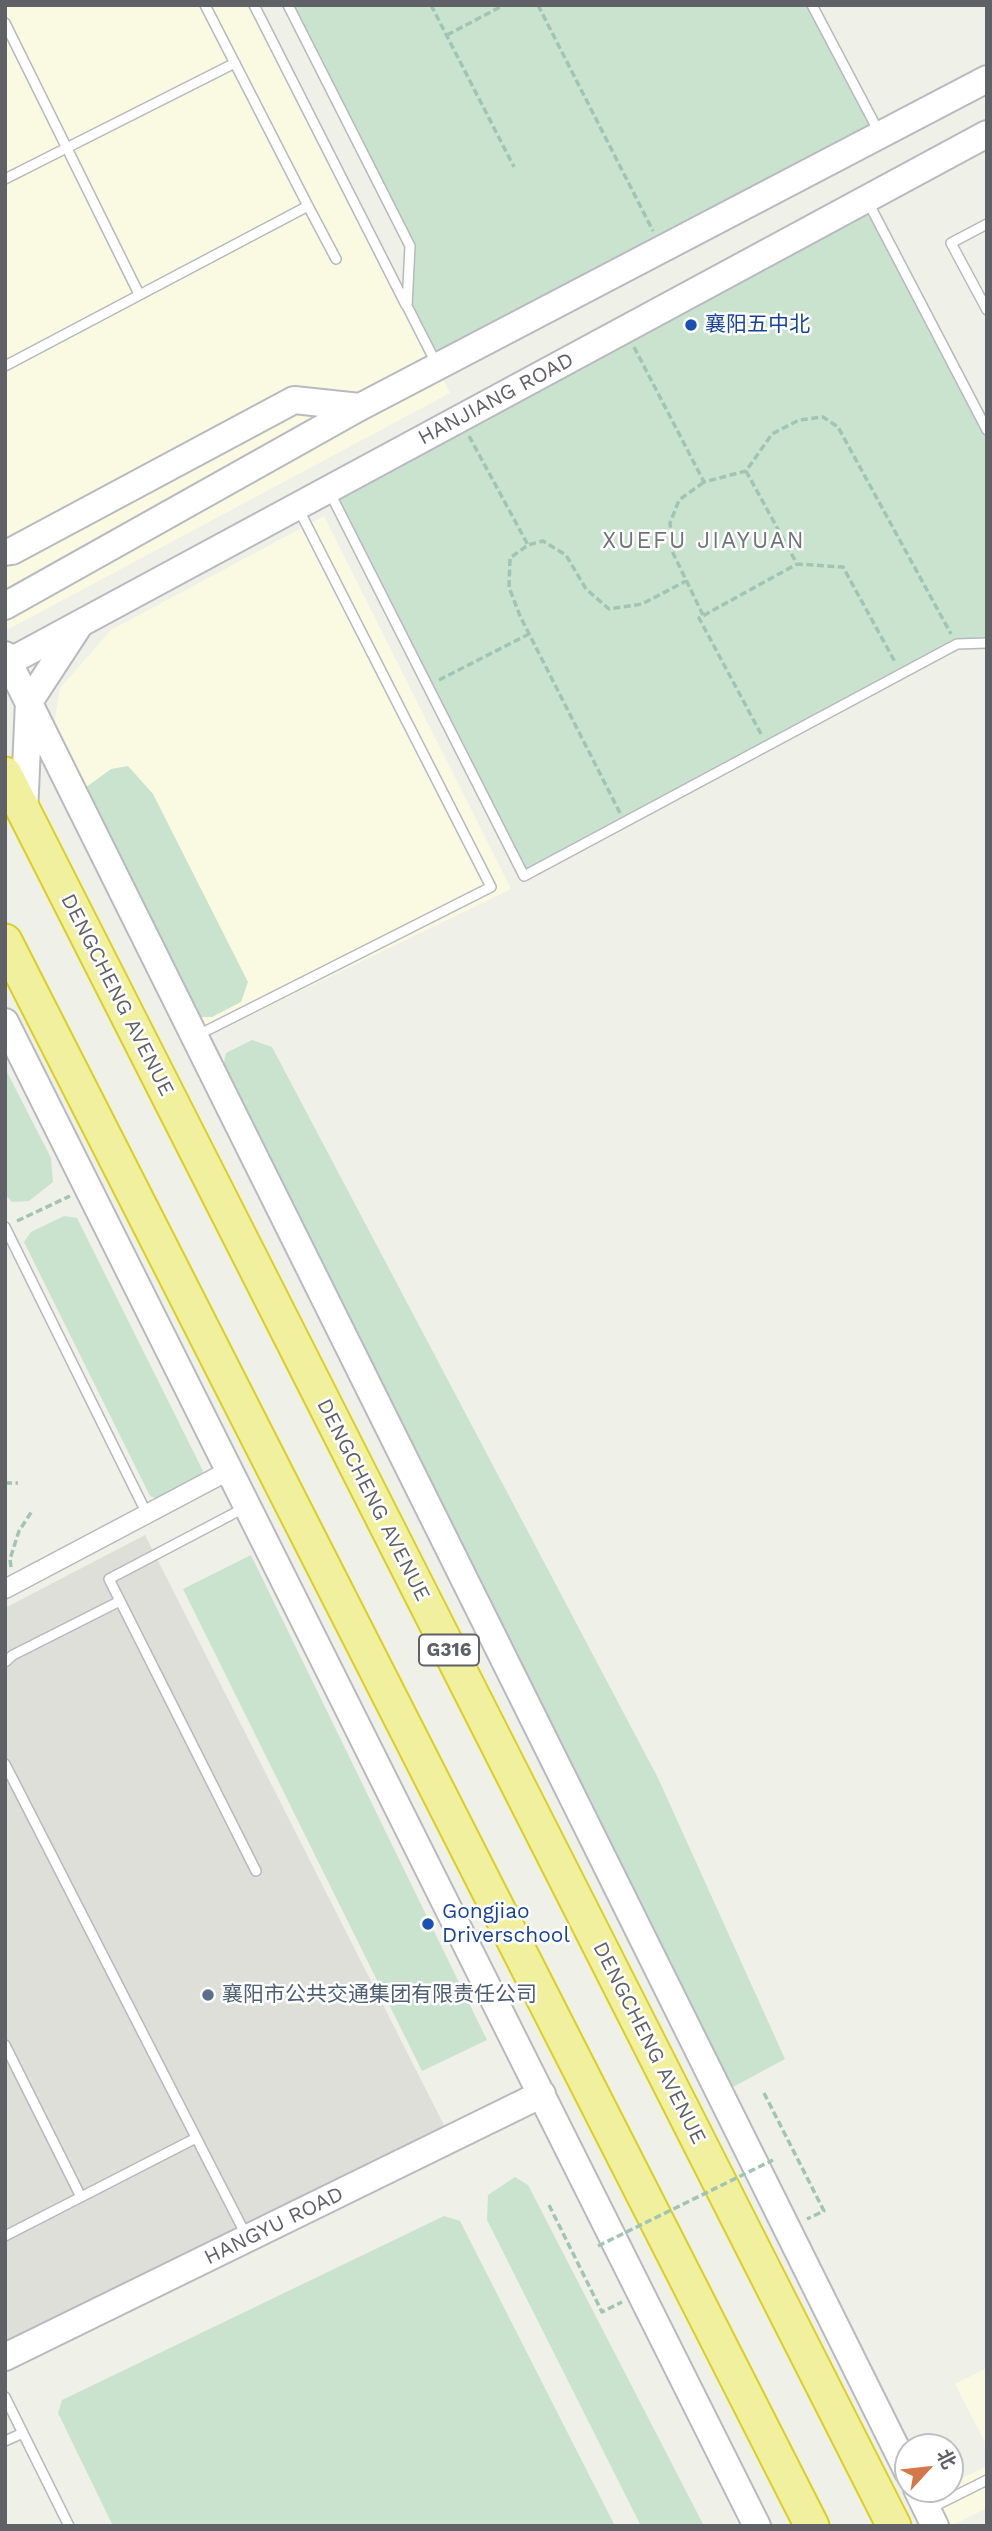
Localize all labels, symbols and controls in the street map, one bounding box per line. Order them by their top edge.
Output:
place label: 襄阳五中北 [705,312,810,338]
marker: 襄阳五中北 [683,317,699,333]
street label: HANJIANG ROAD [414,347,578,451]
district label: XUEFU JIAYUAN [604,527,804,555]
street label: DENGCHENG AVENUE [55,890,179,1100]
street label: DENGCHENG AVENUE [311,1395,435,1605]
road number: G316 [419,1634,479,1666]
place label: Gongjiao Driverschool [442,1899,570,1949]
marker: Gongjiao Driverschool [420,1916,436,1932]
street label: DENGCHENG AVENUE [587,1938,711,2148]
place label: 襄阳市公共交通集团有限责任公司 [222,1982,537,2008]
marker: 襄阳市公共交通集团有限责任公司 [200,1987,216,2003]
street label: HANGYU ROAD [200,2181,348,2271]
north arrow [894,2433,964,2503]
text: 北 [932,2445,961,2473]

